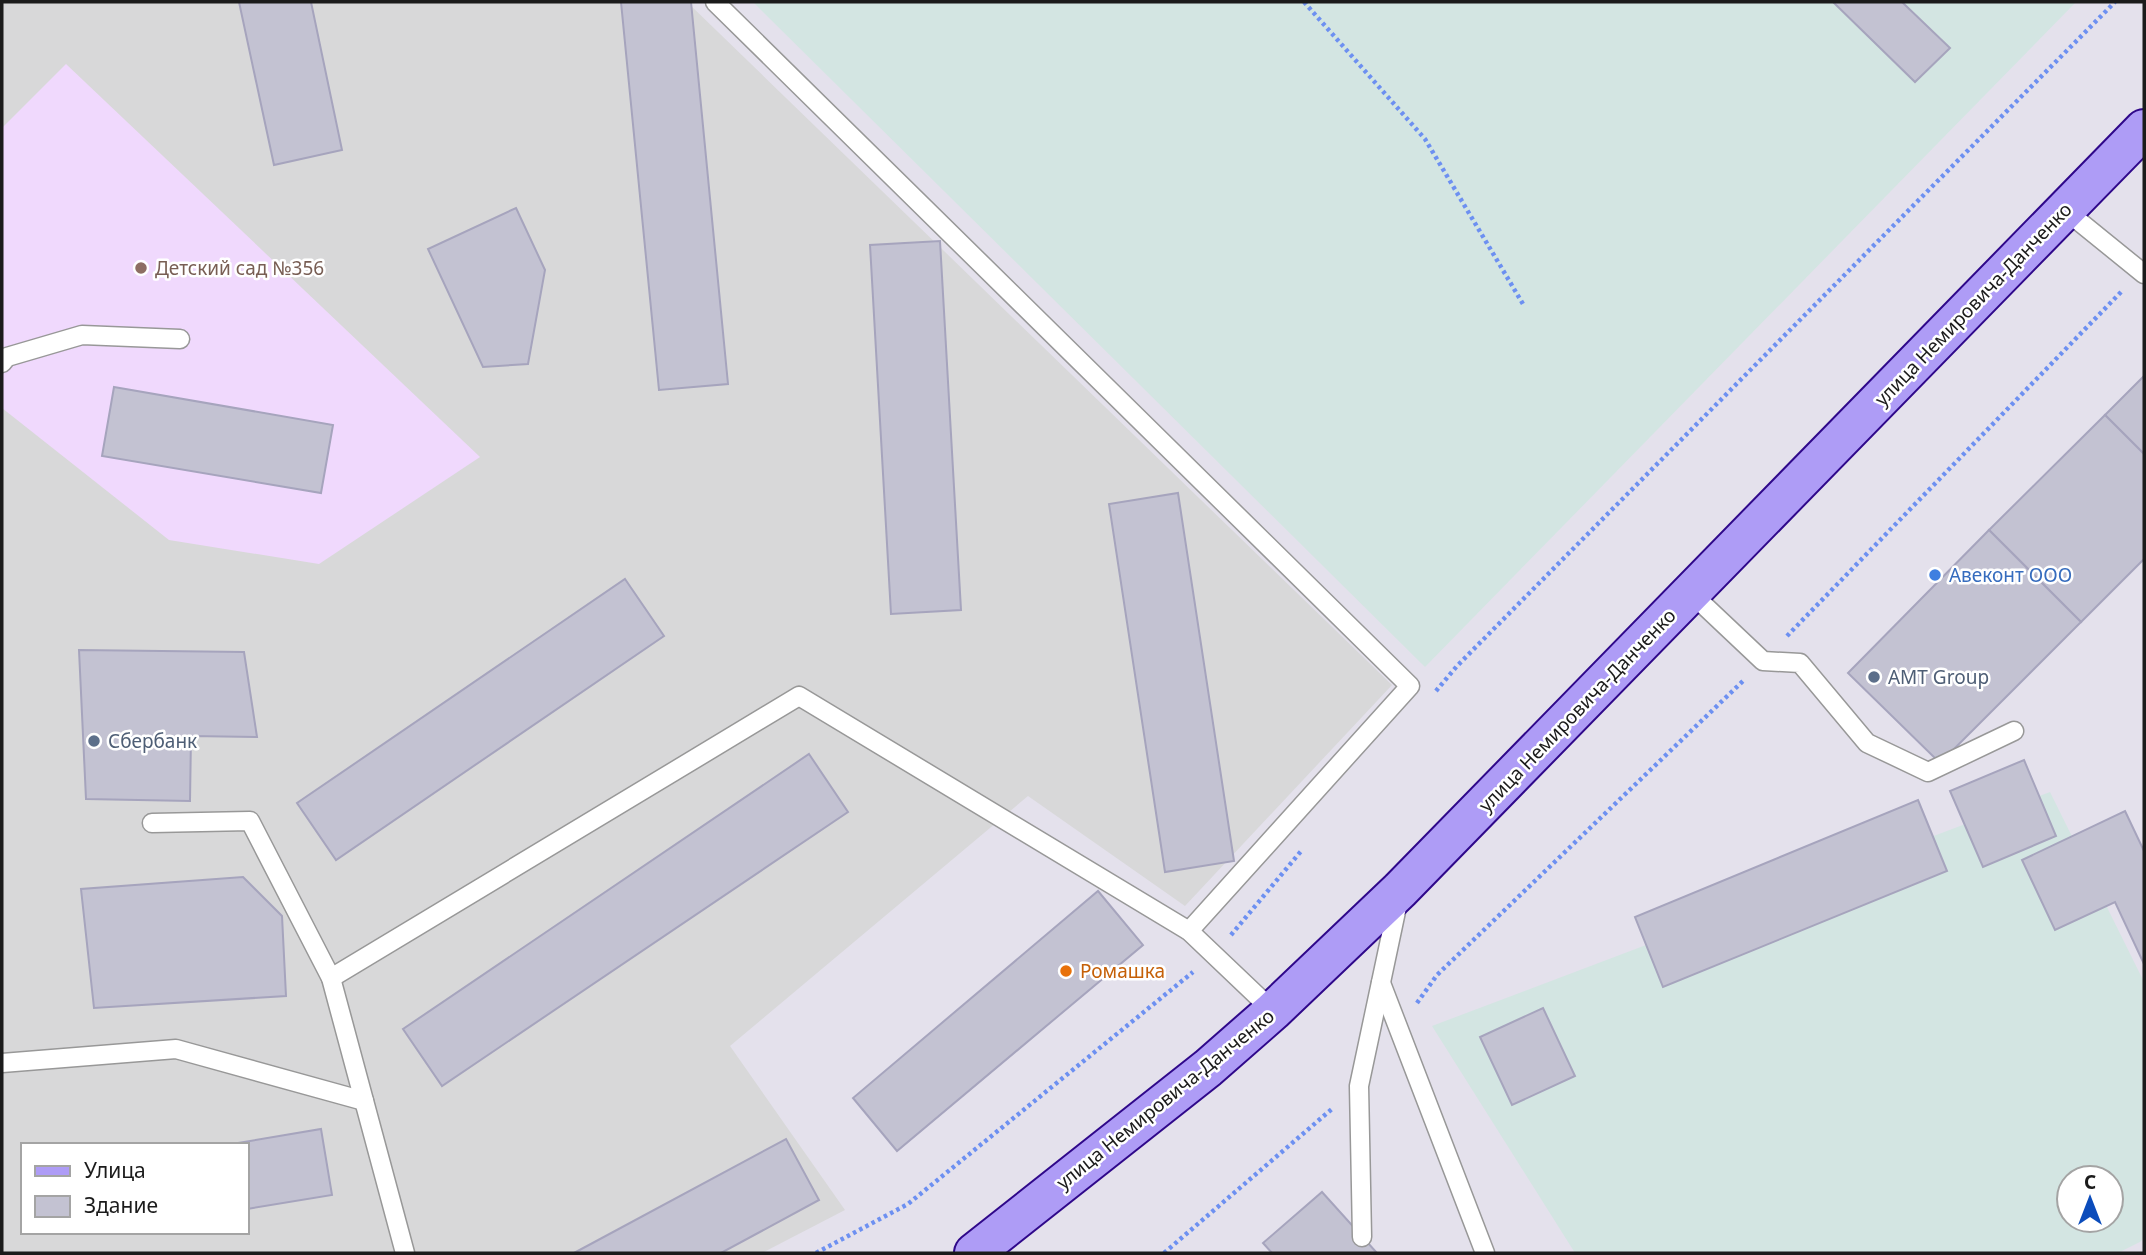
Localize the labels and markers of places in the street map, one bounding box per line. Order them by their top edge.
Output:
place label: Детский сад №356 [155,255,324,281]
marker: Детский сад №356 [133,260,149,276]
place label: Авеконт ООО [1949,562,2072,588]
marker: Авеконт ООО [1927,567,1943,583]
place label: АМТ Group [1888,664,1989,690]
marker: АМТ Group [1866,669,1882,685]
place label: Сбербанк [108,728,197,754]
marker: Сбербанк [86,733,102,749]
place label: Ромашка [1080,958,1165,984]
marker: Ромашка [1058,963,1074,979]

